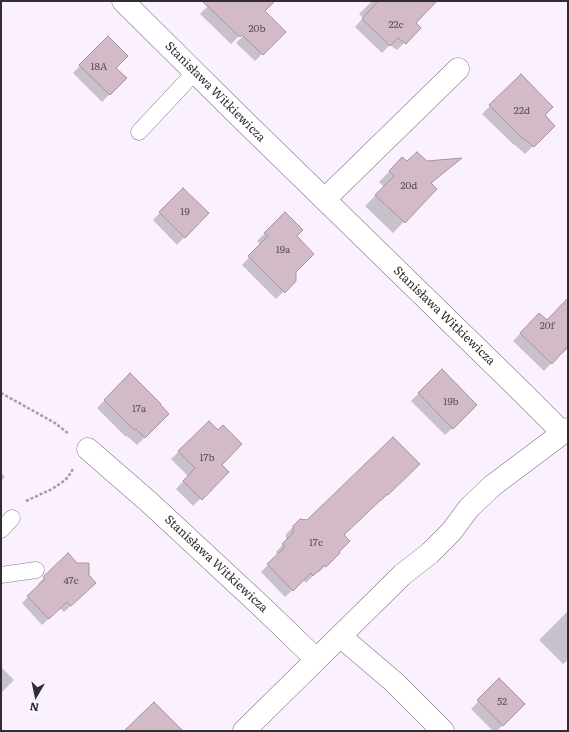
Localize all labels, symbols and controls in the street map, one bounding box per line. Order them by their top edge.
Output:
house number: 22c [388,19,404,31]
house number: 20b [249,23,265,35]
street label: Stanisława Witkiewicza [162,39,268,145]
house number: 18A [91,61,107,73]
house number: 22d [514,105,530,117]
house number: 20d [401,180,417,192]
house number: 19 [180,206,190,218]
house number: 19a [276,244,290,256]
street label: Stanisława Witkiewicza [390,264,498,368]
house number: 20f [540,320,554,332]
house number: 19b [443,396,459,408]
house number: 17a [132,403,146,415]
house number: 17b [200,452,214,464]
street label: Stanisława Witkiewicza [161,512,271,616]
house number: 17c [309,537,323,549]
house number: 47c [63,575,79,587]
north arrow [16,676,56,716]
house number: 52 [497,696,507,708]
text: N [28,699,40,716]

